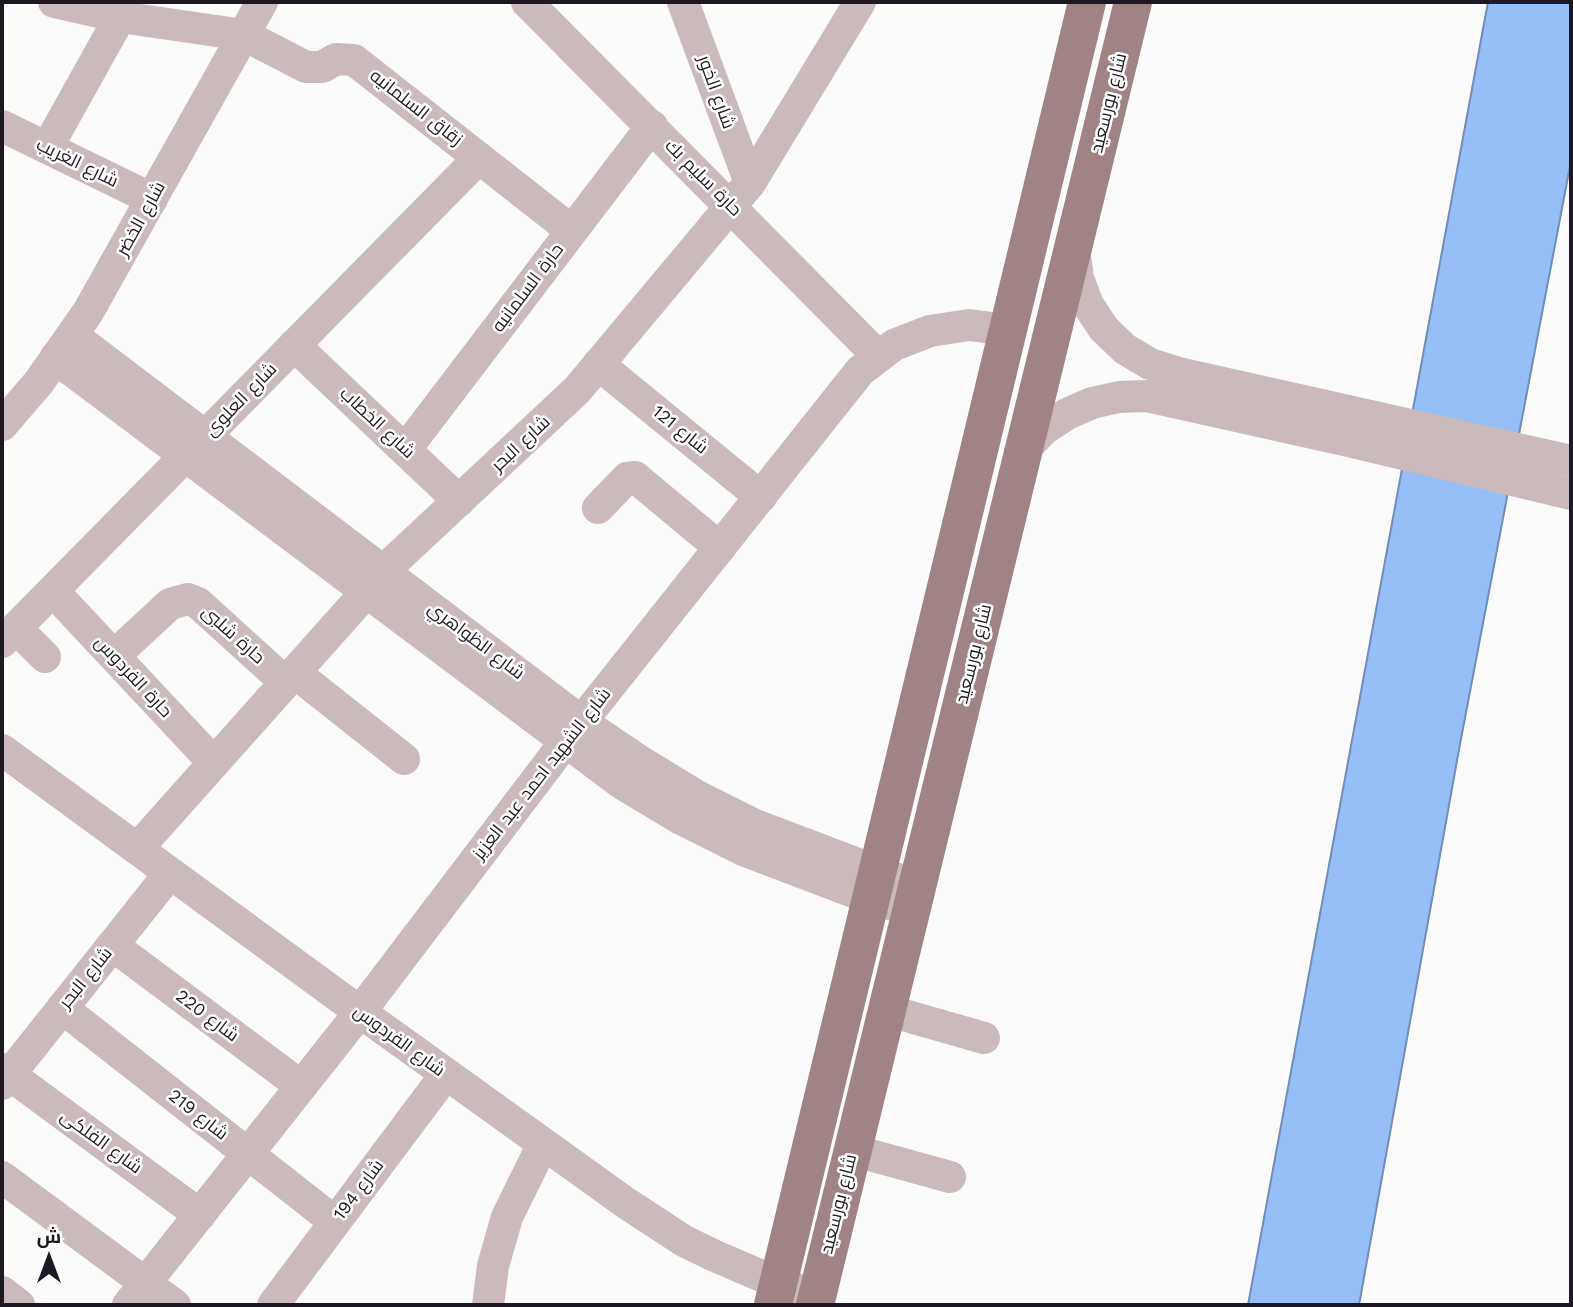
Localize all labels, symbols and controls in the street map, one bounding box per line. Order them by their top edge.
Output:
street label: شارع بورسعيد [1086,51,1132,155]
street label: شارع الخور [693,52,739,132]
street label: زقاق السلمانيه [365,65,467,151]
street label: شارع الغريب [32,134,122,192]
street label: حارة سليم بك [660,135,746,221]
street label: شارع الخضر [112,178,170,260]
street label: حارة السلمانيه [488,239,568,337]
street label: شارع العلوى [200,359,282,441]
street label: شارع الخطاب [335,383,419,463]
street label: شارع 121 [648,401,712,459]
street label: شارع البحر [487,411,555,477]
street label: شارع الظواهري [423,598,529,684]
street label: حارة شلبى [197,601,269,669]
street label: شارع بورسعيد [951,602,997,706]
street label: حارة الفردوس [90,632,176,722]
street label: شارع الشهيد احمد عبد العزيز [468,684,616,864]
street label: شارع البحر [55,943,117,1013]
street label: شارع 220 [171,985,243,1047]
street label: شارع الفردوس [349,1001,449,1081]
street label: شارع 219 [164,1085,232,1145]
street label: شارع الفلكى [56,1105,146,1179]
street label: شارع بورسعيد [816,1152,862,1256]
street label: شارع 194 [329,1155,389,1225]
north arrow [14,1223,84,1293]
text: ش [37,1225,61,1248]

